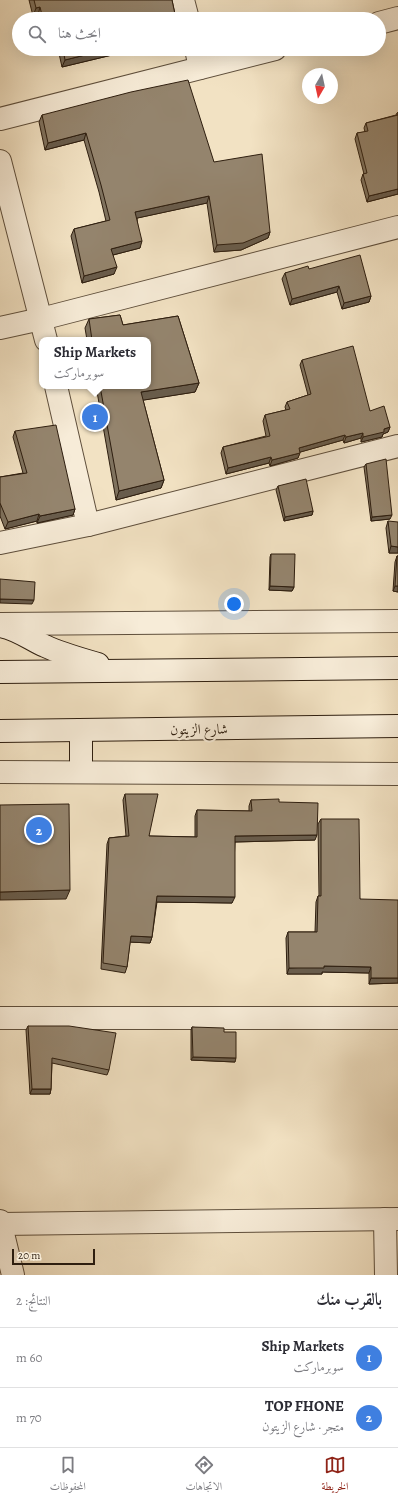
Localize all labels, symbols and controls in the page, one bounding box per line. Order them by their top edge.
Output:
search box [12,12,386,56]
icon: search [26,23,48,45]
text: ابحث هنا [58,23,101,43]
north arrow [302,68,338,104]
popup [39,337,151,389]
text: Ship Markets [54,342,136,362]
text: سوبرماركت [54,364,104,381]
pin: 1 [82,402,108,432]
your location [224,594,244,614]
street label: شارع الزيتون [170,719,228,742]
pin: 2 [26,815,52,845]
scale bar [12,1247,95,1266]
text: 20 m [18,1248,40,1263]
text: بالقرب منك [316,1288,382,1311]
text: النتائج: 2 [16,1292,51,1309]
text: Ship Markets [262,1336,344,1356]
text: 60 m [16,1349,42,1366]
text: 1 [367,1349,371,1366]
text: سوبرماركت [294,1358,344,1375]
text: TOP FHONE [265,1396,344,1416]
text: 70 m [16,1409,42,1426]
text: 2 [366,1409,372,1426]
text: متجر · شارع الزيتون [262,1418,344,1435]
tab: المحفوظات [50,1454,86,1497]
tab: الاتجاهات [185,1454,222,1497]
tab: الخريطة [322,1454,348,1497]

